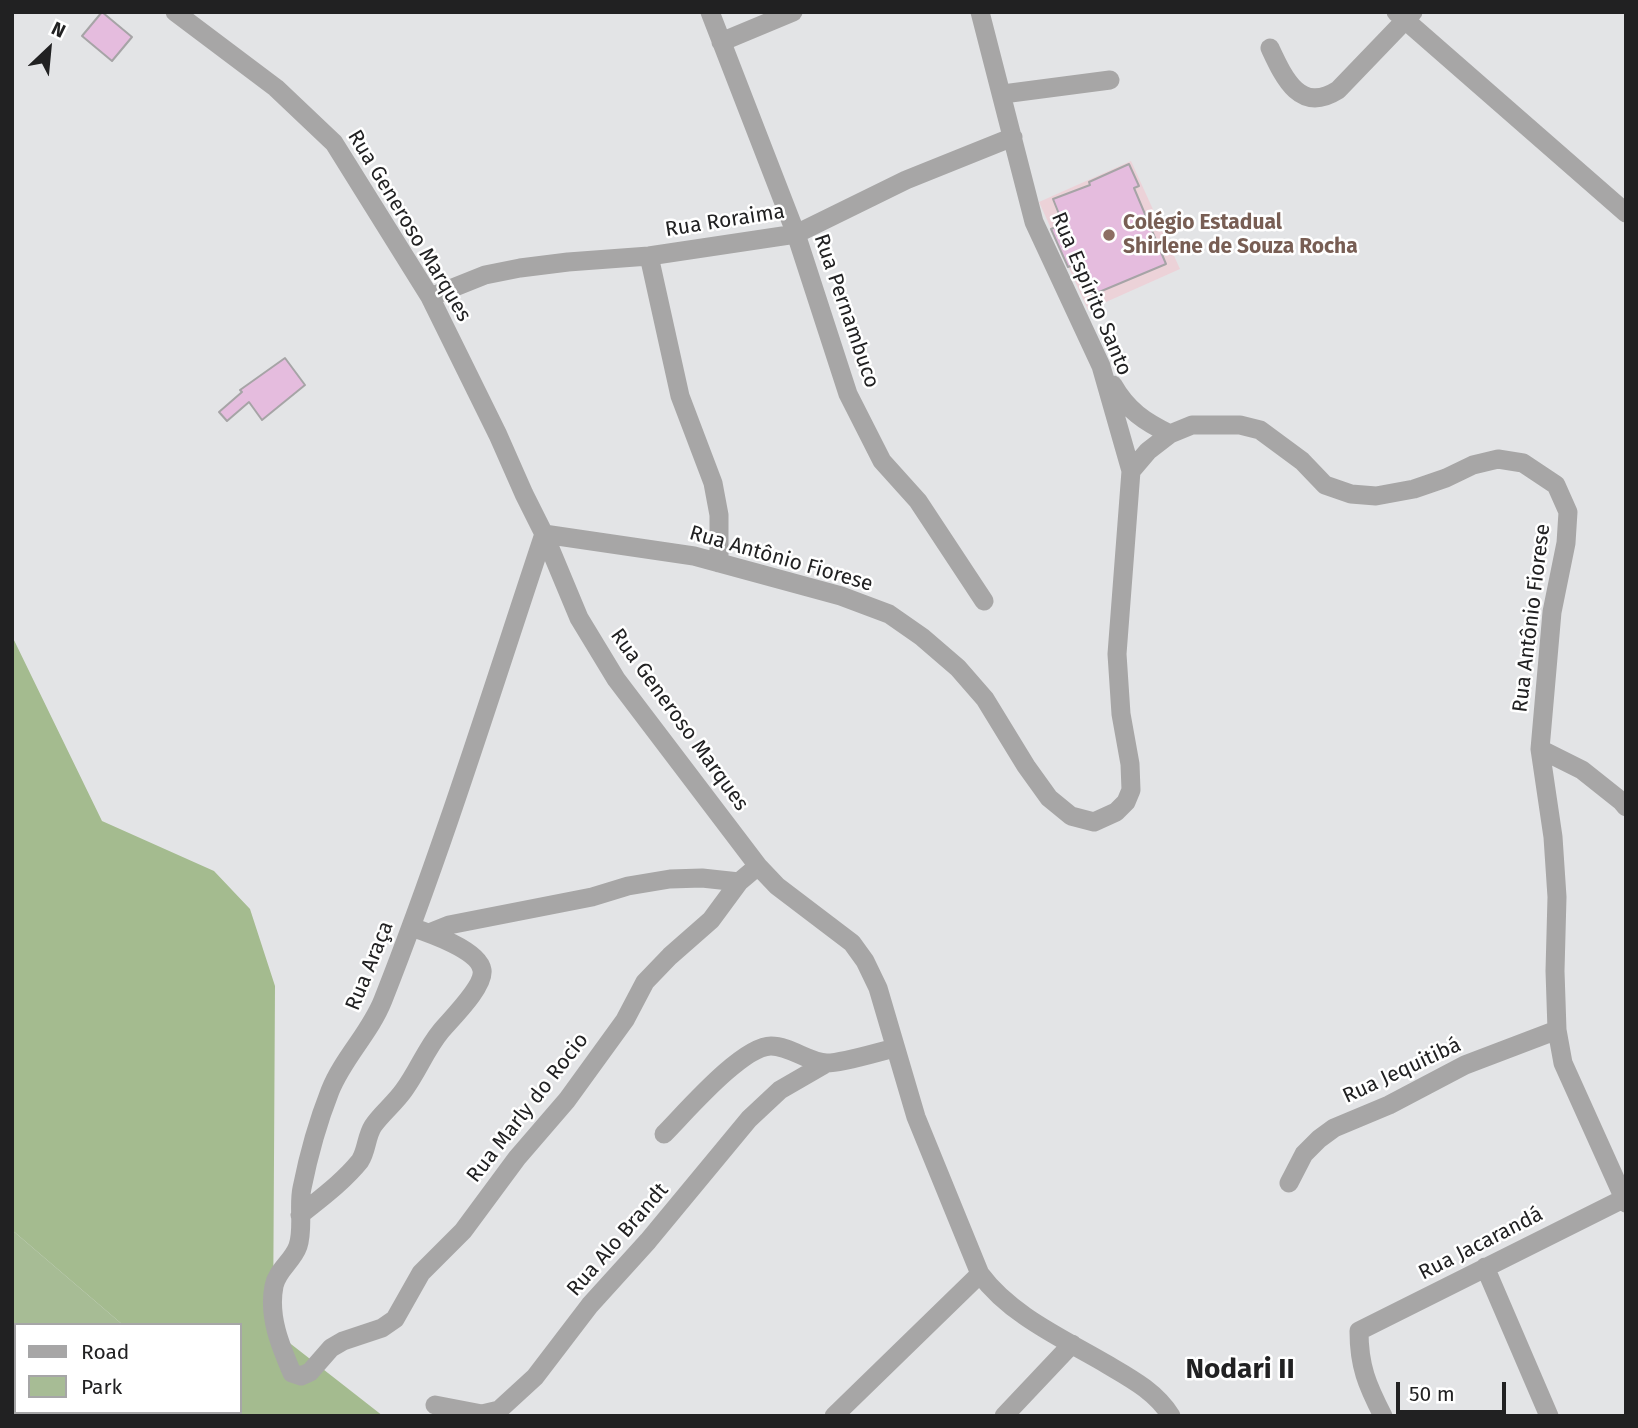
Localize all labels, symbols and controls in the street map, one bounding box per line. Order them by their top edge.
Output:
north arrow [14,14,84,84]
text: N [48,17,69,43]
street label: Rua Generoso Marques [342,126,476,326]
street label: Rua Roraima [663,199,787,243]
street label: Rua Espírito Santo [1045,208,1137,380]
place label: Colégio Estadual Shirlene de Souza Rocha [1123,210,1358,260]
marker: Colégio Estadual Shirlene de Souza Rocha [1101,227,1117,243]
street label: Rua Pernambuco [808,231,884,391]
street label: Rua Antônio Fiorese [686,521,876,597]
street label: Rua Antônio Fiorese [1508,522,1556,714]
street label: Rua Generoso Marques [604,624,754,816]
street label: Rua Araça [341,918,399,1014]
street label: Rua Marly do Rocio [462,1028,594,1188]
street label: Rua Jequitibá [1339,1033,1465,1109]
street label: Rua Alo Brandt [562,1178,674,1302]
street label: Rua Jacarandá [1415,1202,1547,1286]
legend [14,1323,242,1414]
text: Road [81,1339,129,1365]
district label: Nodari II [1185,1353,1295,1387]
scale bar [1400,1368,1510,1412]
text: Park [81,1374,122,1400]
text: 50 m [1409,1381,1455,1407]

